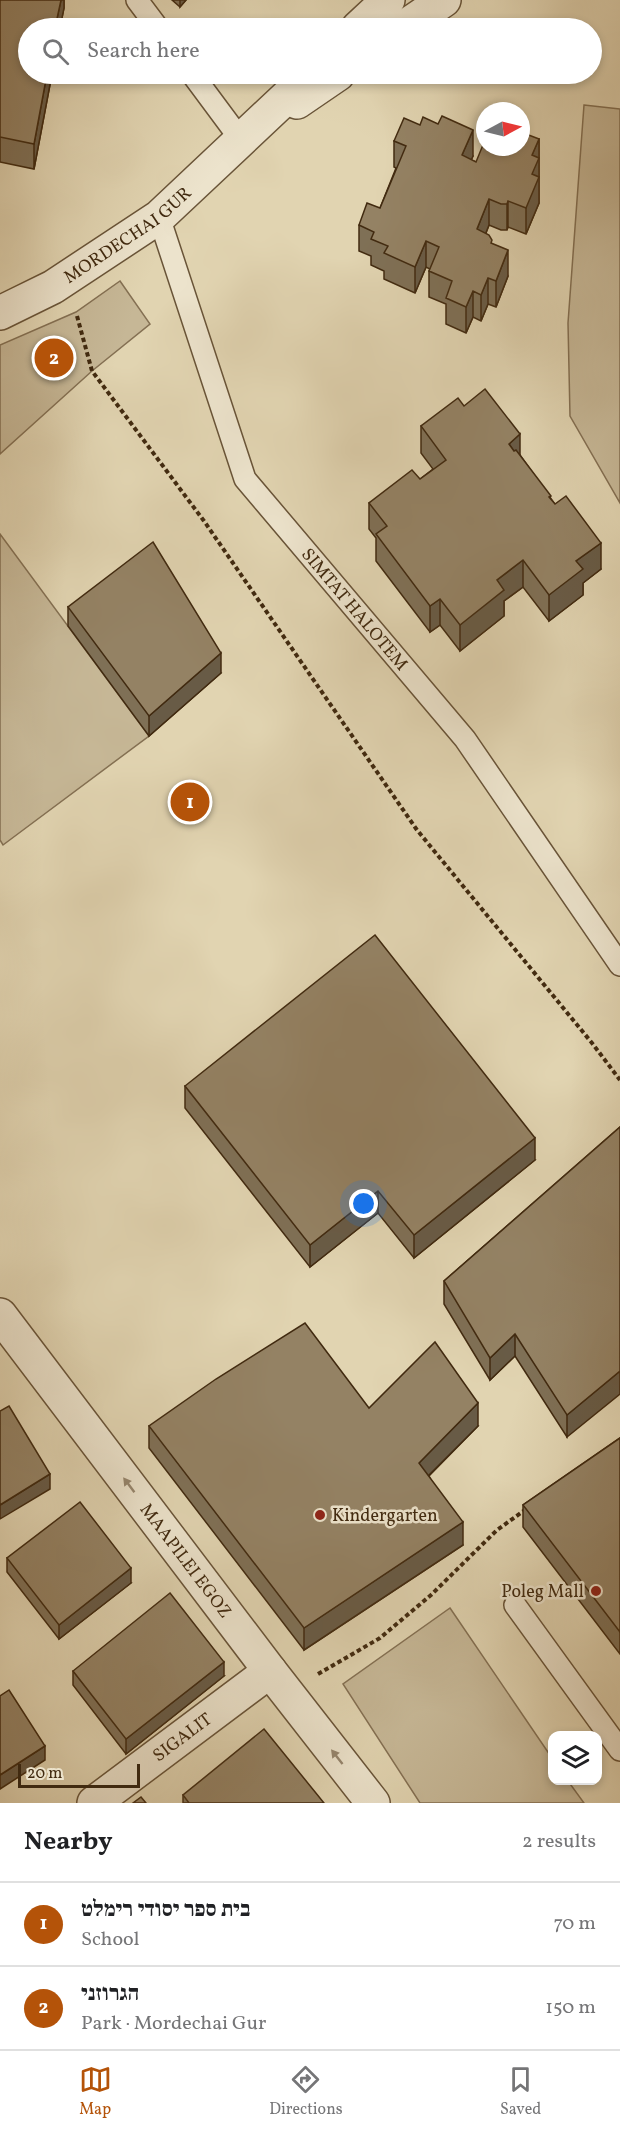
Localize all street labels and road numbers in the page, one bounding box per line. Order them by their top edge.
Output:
street label: MORDECHAI GUR [59,182,198,290]
street label: SIMTAT HALOTEM [295,543,413,677]
street label: MAAPILEI EGOZ [133,1499,237,1624]
street label: SIGALIT [148,1707,218,1769]

